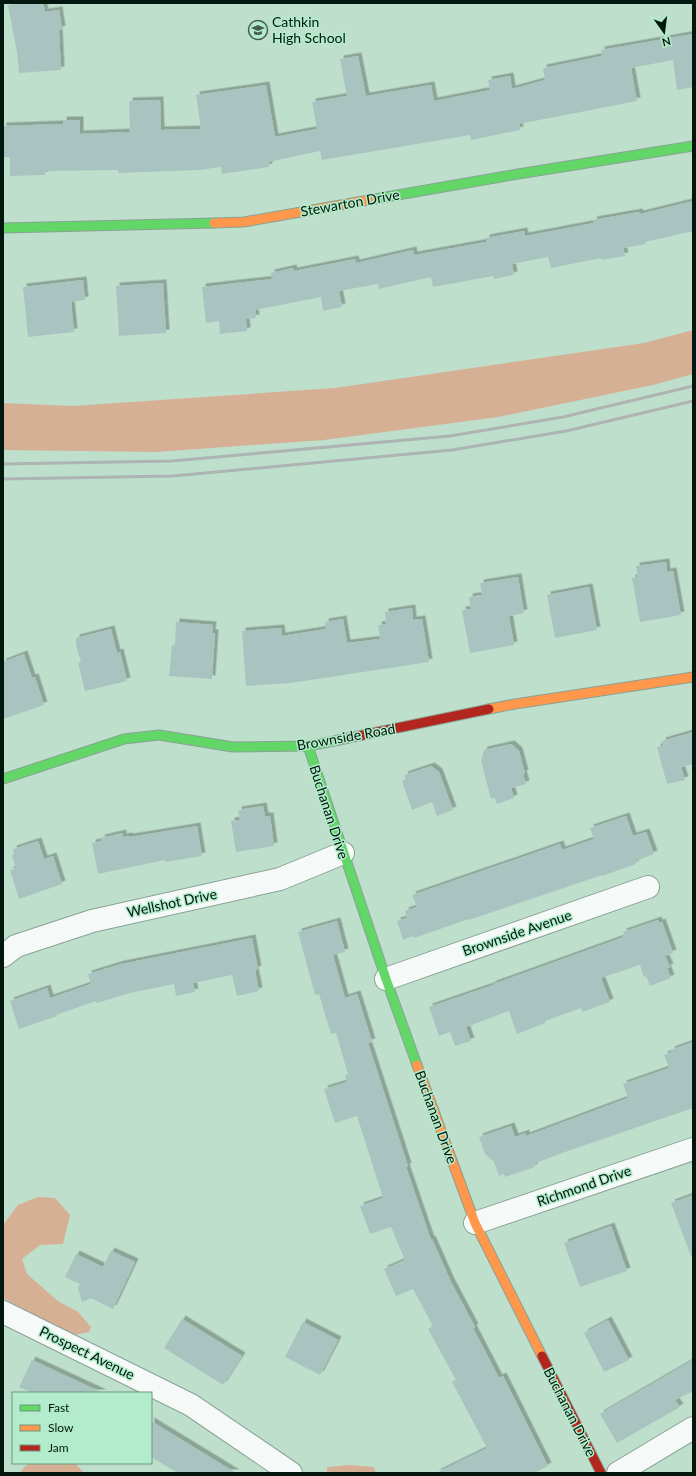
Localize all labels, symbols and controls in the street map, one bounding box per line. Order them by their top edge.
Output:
north arrow [644,12,684,52]
place label: Cathkin High School [272,13,346,46]
school or university icon: Cathkin High School [247,19,269,41]
text: N [661,35,672,50]
street label: Stewarton Drive [299,185,401,220]
street label: Brownside Road [295,719,396,754]
street label: Buchanan Drive [306,763,353,861]
street label: Wellshot Drive [125,885,218,920]
street label: Brownside Avenue [460,906,574,959]
street label: Buchanan Drive [412,1068,461,1166]
street label: Richmond Drive [534,1161,633,1210]
street label: Prospect Avenue [37,1322,137,1383]
street label: Buchanan Drive [541,1364,600,1459]
legend [12,1392,152,1464]
text: Fast [48,1400,70,1415]
text: Slow [48,1420,74,1435]
text: Jam [48,1440,69,1455]

